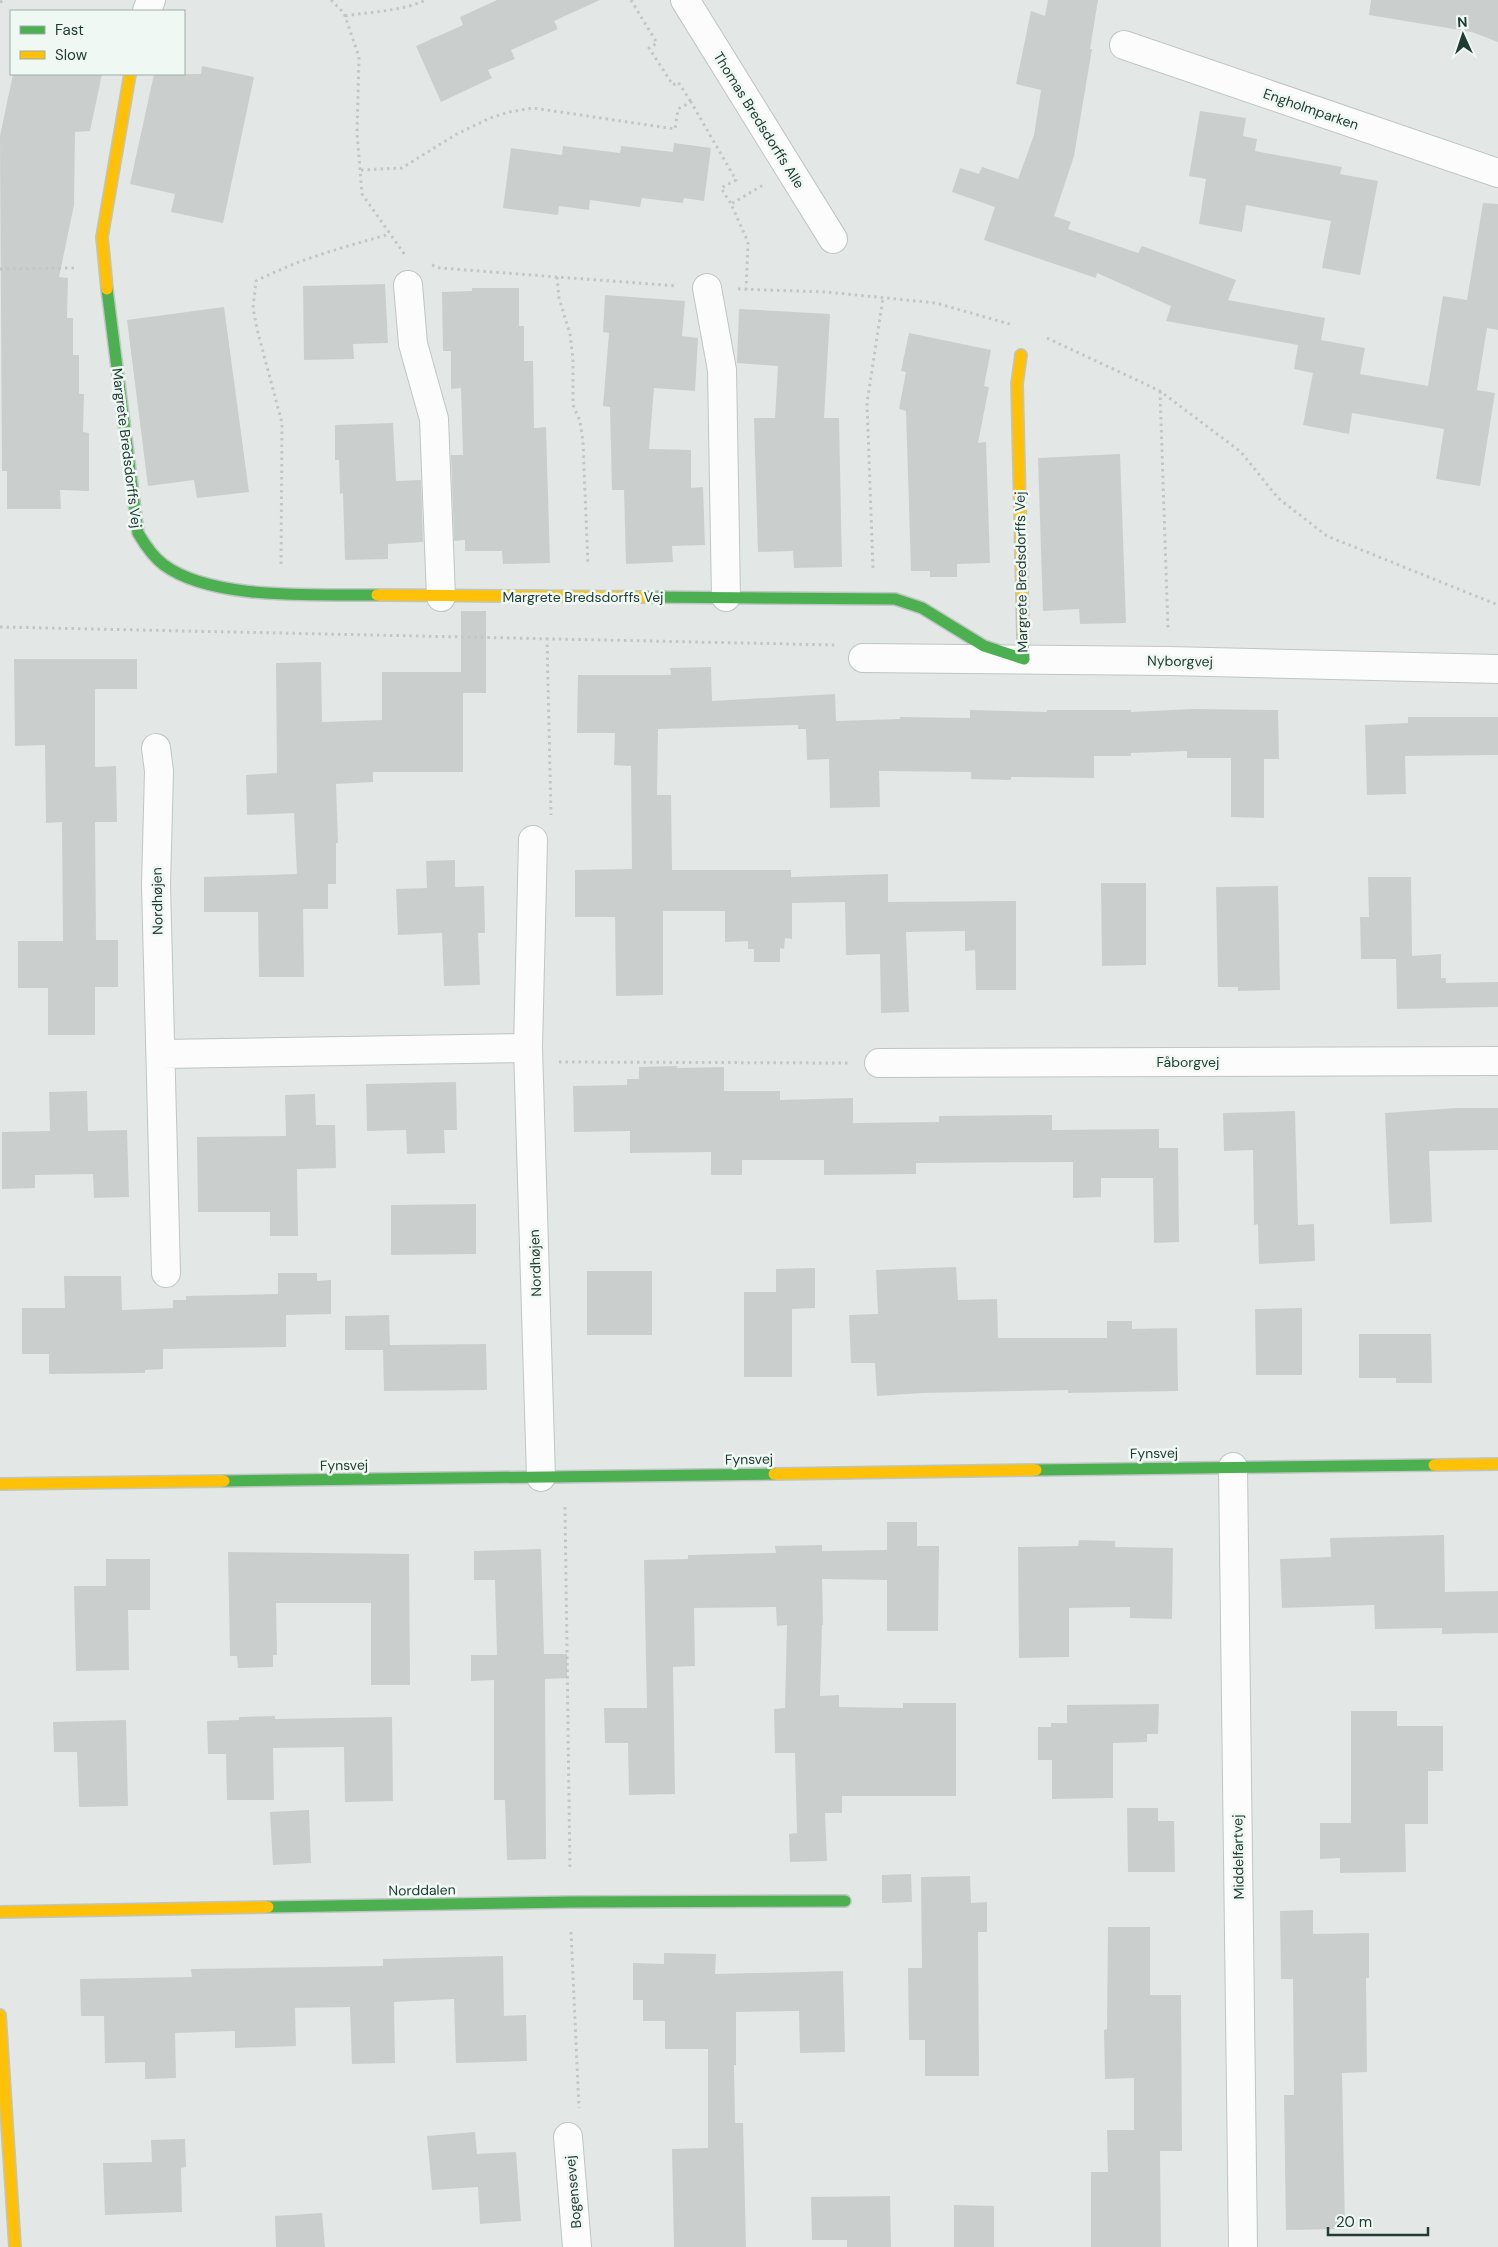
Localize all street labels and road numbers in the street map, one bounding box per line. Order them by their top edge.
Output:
street label: Thomas Bredsdorffs Alle [710,48,808,192]
street label: Engholmparken [1261,84,1361,134]
street label: Margrete Bredsdorffs Vej [108,367,146,529]
street label: Margrete Bredsdorffs Vej [1011,491,1031,653]
street label: Margrete Bredsdorffs Vej [503,588,664,606]
street label: Nyborgvej [1147,651,1213,671]
street label: Nordhøjen [147,867,167,935]
street label: Fåborgvej [1157,1053,1219,1071]
street label: Nordhøjen [525,1229,545,1297]
street label: Fynsvej [1130,1444,1178,1462]
street label: Fynsvej [725,1450,773,1468]
street label: Fynsvej [320,1456,368,1474]
street label: Middelfartvej [1228,1814,1248,1900]
street label: Norddalen [388,1880,456,1900]
street label: Bogensevej [561,2155,585,2229]

